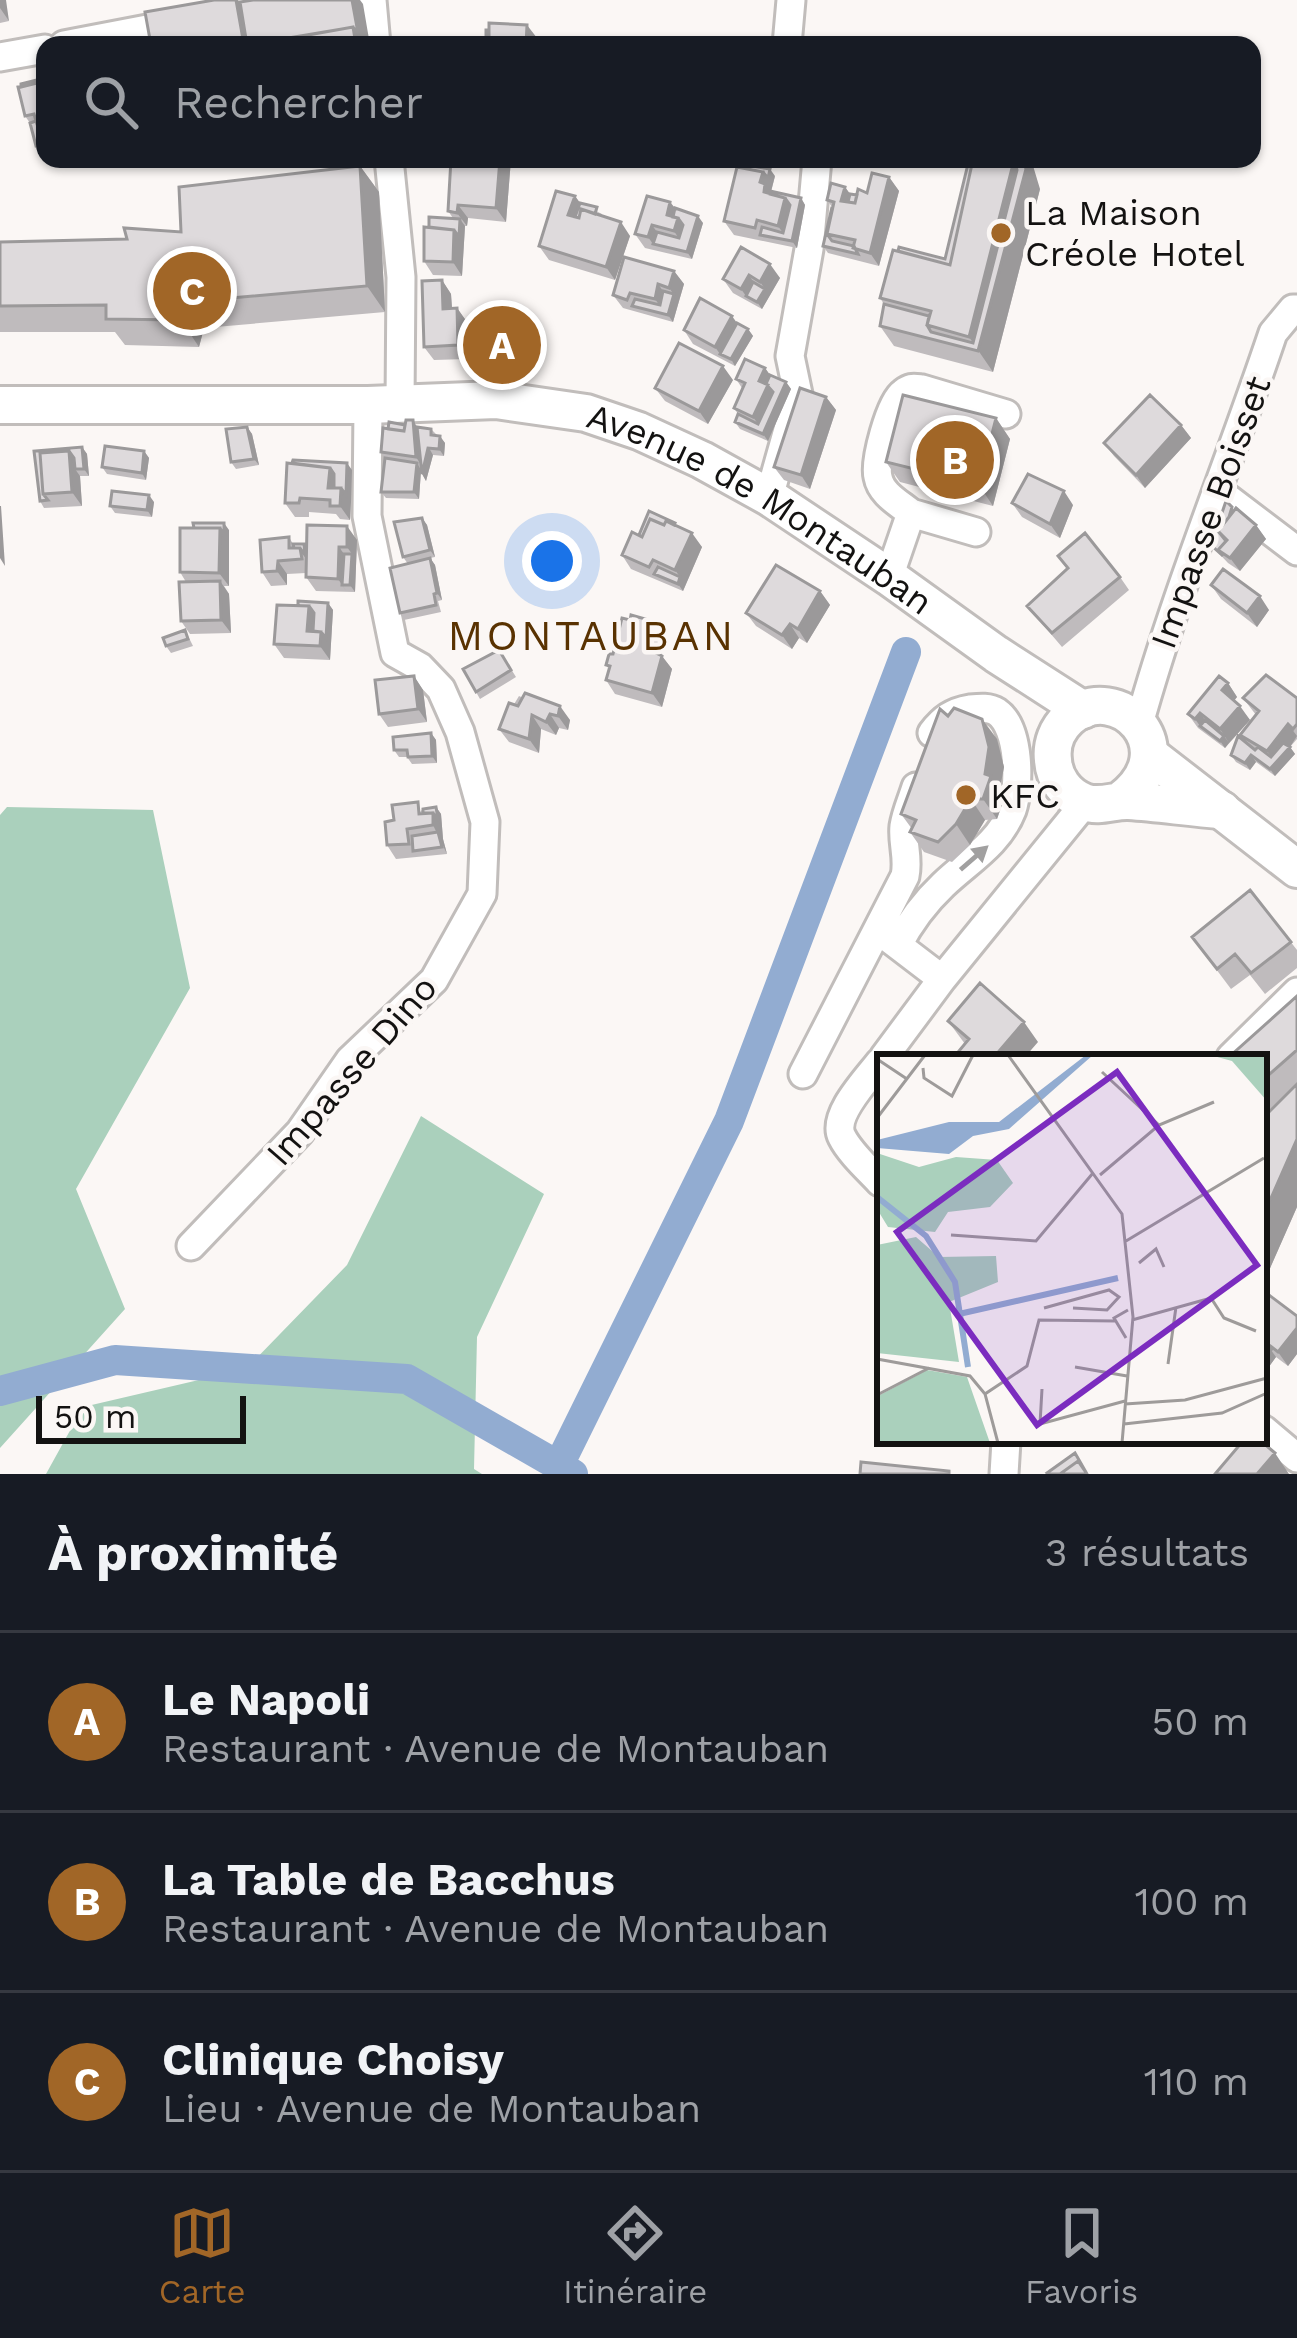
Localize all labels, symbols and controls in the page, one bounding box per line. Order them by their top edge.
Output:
search box [36,36,1261,168]
icon: search [78,69,144,135]
text: Rechercher [174,76,423,129]
place label: La Maison Créole Hotel [1025,192,1245,275]
marker: La Maison Créole Hotel [988,220,1014,246]
pin: C [153,246,231,336]
pin: A [463,300,541,390]
street label: Impasse Boisset [1142,370,1280,654]
street label: Avenue de Montauban [582,395,941,624]
pin: B [916,415,994,505]
your location [522,531,582,591]
district label: MONTAUBAN [448,611,736,660]
place label: KFC [990,775,1060,817]
marker: KFC [953,782,979,808]
one-way arrow [959,845,989,872]
street label: Impasse Dino [258,967,446,1174]
inset map [877,1054,1267,1444]
scale bar [36,1390,246,1443]
text: 50 m [54,1397,136,1436]
text: À proximité [48,1523,338,1582]
text: 3 résultats [1045,1530,1249,1575]
text: Le Napoli [162,1673,370,1726]
text: A [74,1699,100,1744]
text: 50 m [1152,1699,1249,1744]
text: Restaurant · Avenue de Montauban [162,1726,829,1771]
text: La Table de Bacchus [162,1853,615,1906]
text: B [74,1879,100,1924]
text: 100 m [1135,1879,1249,1924]
text: Restaurant · Avenue de Montauban [162,1906,829,1951]
text: Clinique Choisy [162,2033,504,2086]
text: C [74,2059,100,2104]
text: 110 m [1144,2059,1249,2104]
text: Lieu · Avenue de Montauban [162,2086,701,2131]
tab: Carte [159,2200,245,2311]
tab: Itinéraire [563,2200,707,2311]
tab: Favoris [1025,2200,1138,2311]

